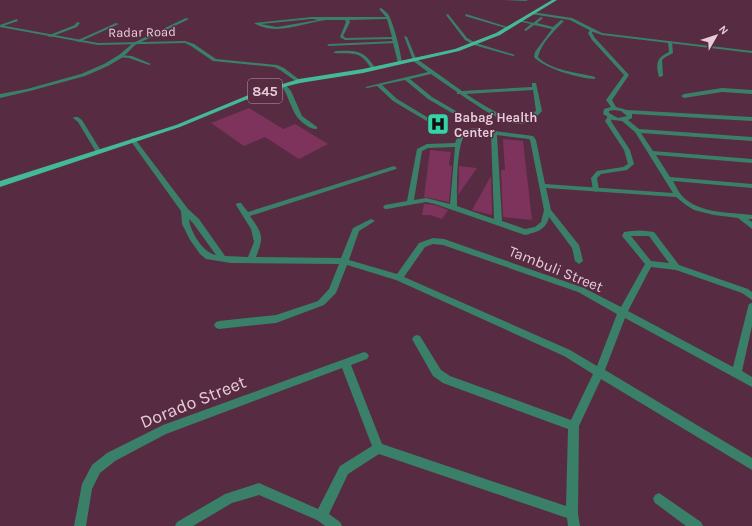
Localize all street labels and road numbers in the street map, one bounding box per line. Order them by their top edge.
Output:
street label: Radar Road [108,24,176,40]
road number: 845 [248,79,282,103]
street label: Tambuli Street [506,242,606,296]
street label: Dorado Street [137,371,249,433]

